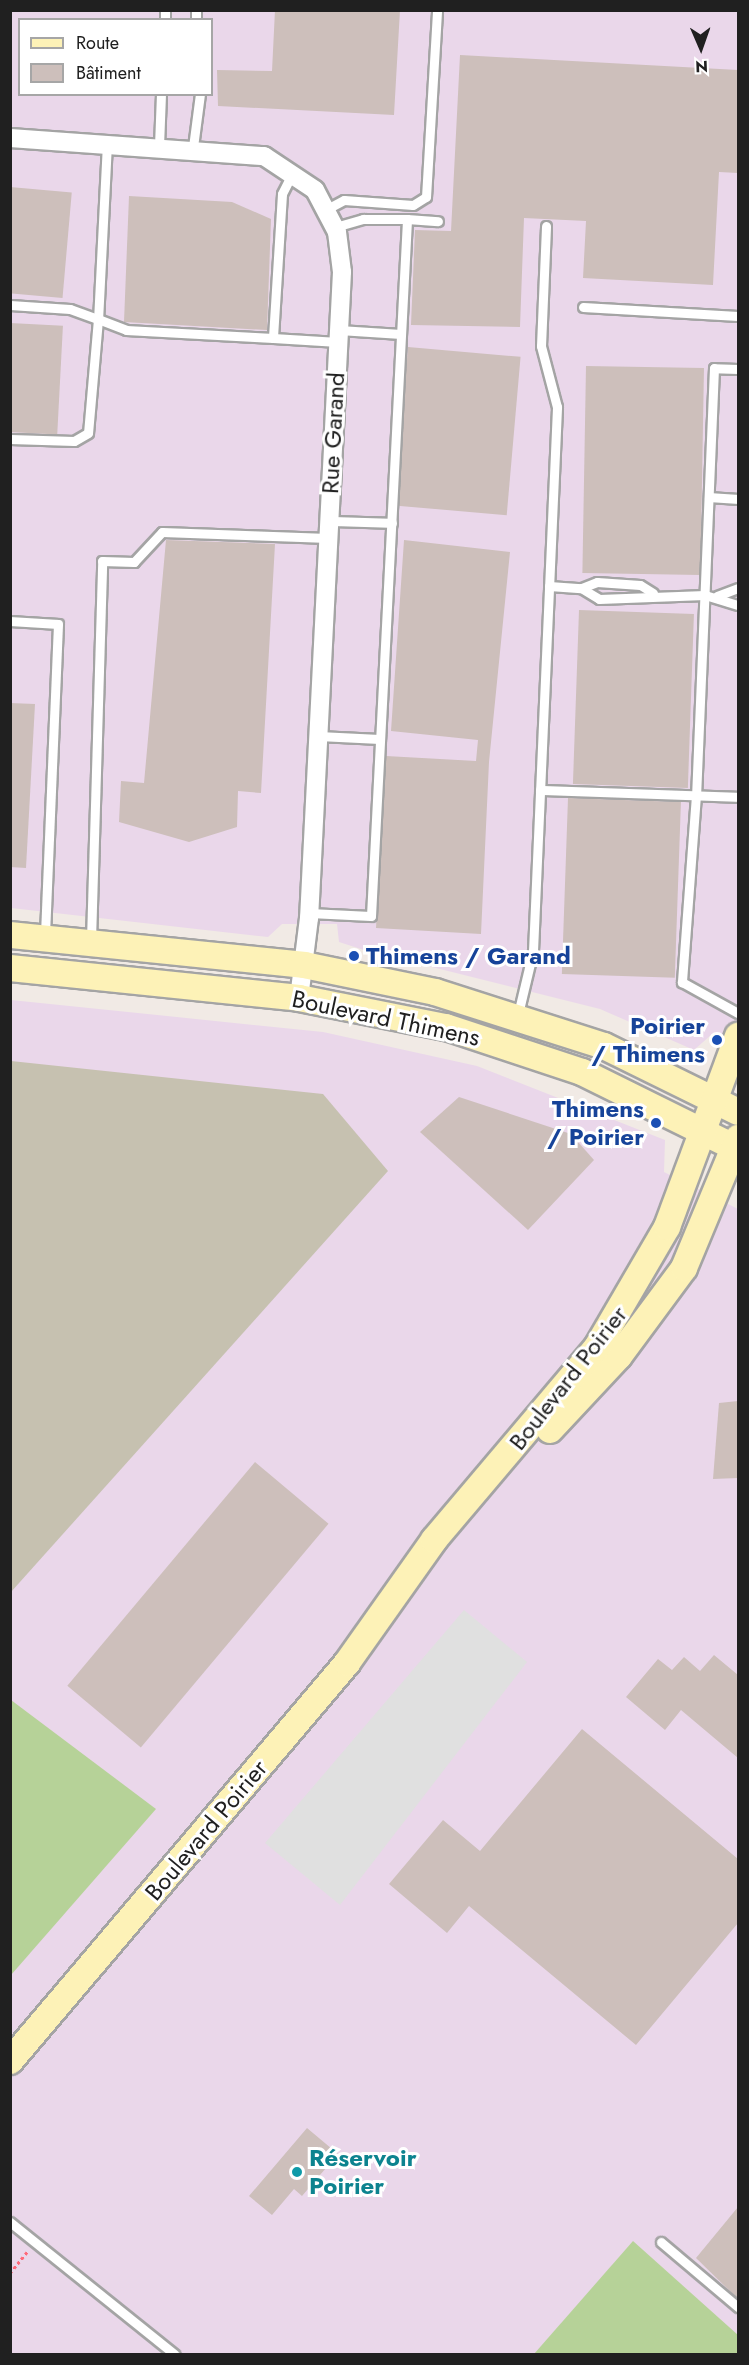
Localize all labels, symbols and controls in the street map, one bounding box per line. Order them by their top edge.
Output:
legend [18,18,213,96]
north arrow [671,18,731,78]
text: Route [76,30,119,56]
text: N [695,55,708,78]
text: Bâtiment [76,60,141,86]
street label: Rue Garand [315,371,351,495]
place label: Thimens / Garand [366,942,571,970]
marker: Thimens / Garand [347,949,361,963]
street label: Boulevard Thimens [290,984,482,1052]
place label: Poirier / Thimens [591,1012,705,1068]
marker: Poirier / Thimens [710,1033,724,1047]
place label: Thimens / Poirier [547,1095,644,1151]
marker: Thimens / Poirier [649,1116,663,1130]
street label: Boulevard Poirier [503,1300,633,1456]
street label: Boulevard Poirier [139,1754,273,1906]
place label: Réservoir Poirier [309,2144,416,2200]
marker: Réservoir Poirier [290,2165,304,2179]

